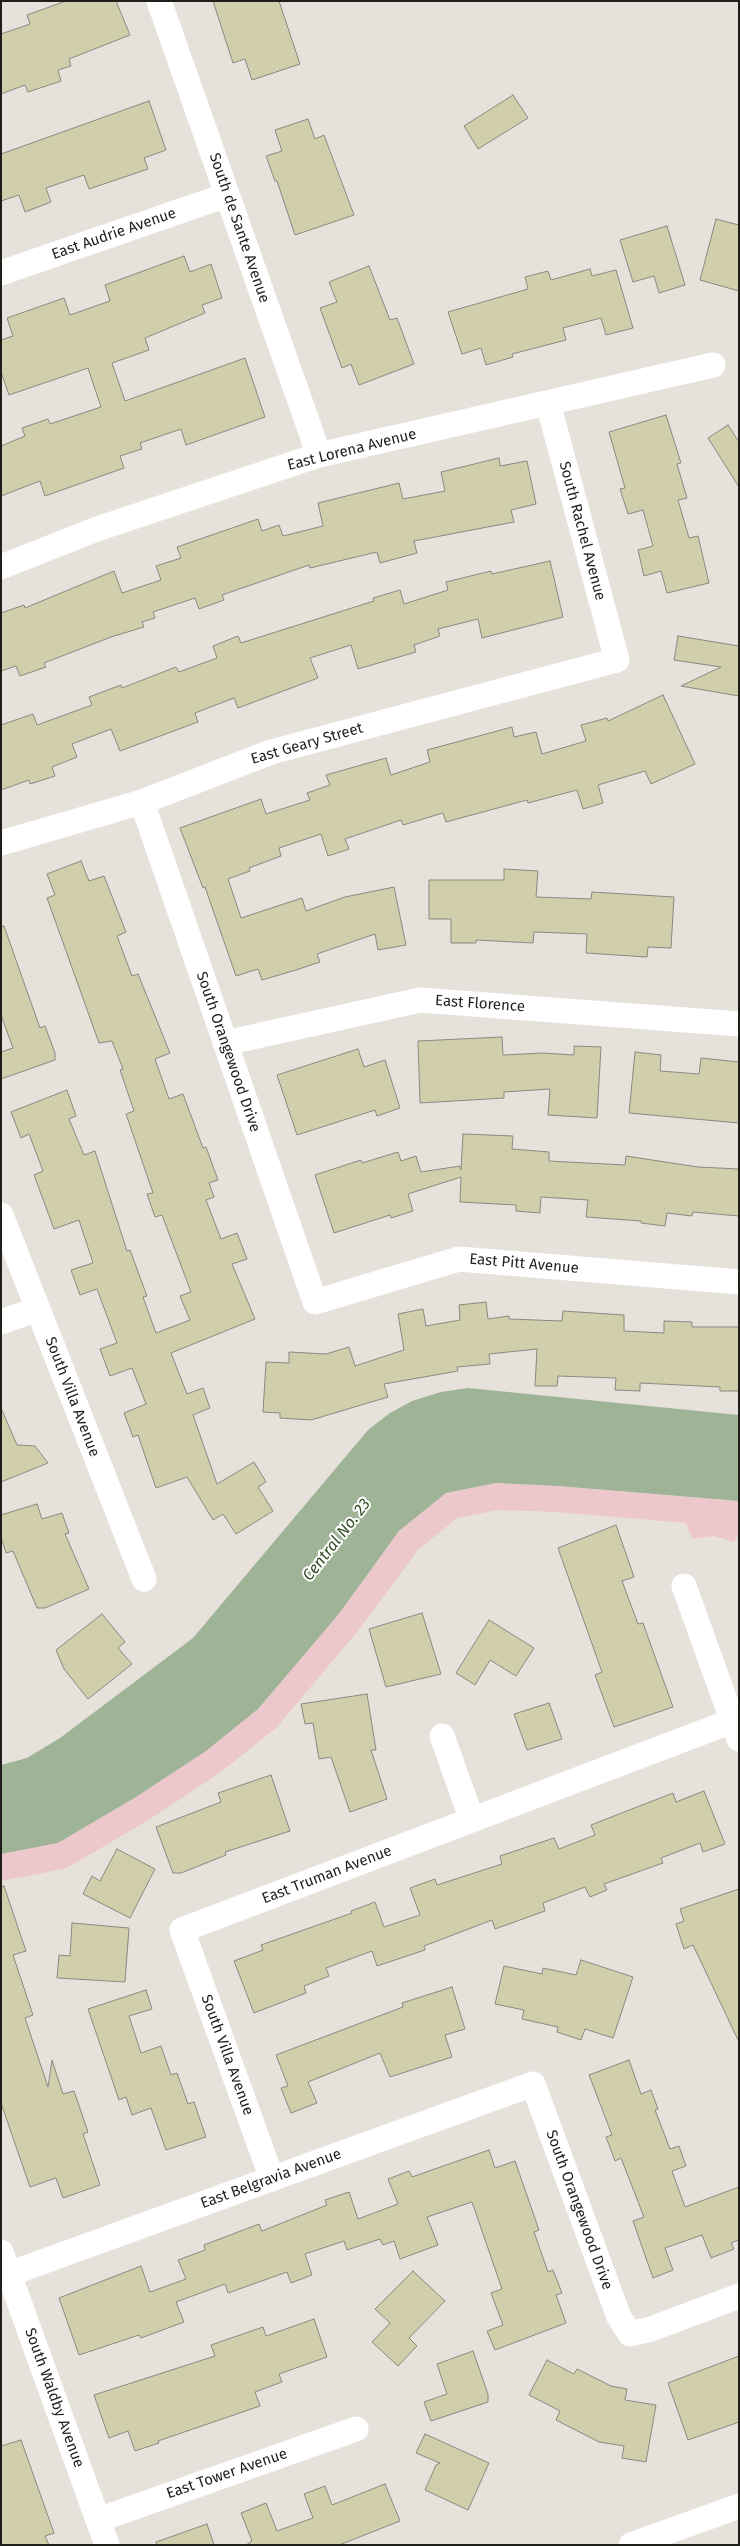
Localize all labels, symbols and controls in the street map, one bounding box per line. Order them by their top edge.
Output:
street label: South de Sante Avenue [205,151,273,305]
street label: East Audrie Avenue [49,204,179,264]
street label: East Lorena Avenue [286,425,418,475]
street label: South Rachel Avenue [555,460,609,602]
street label: East Geary Street [249,719,365,769]
street label: South Orangewood Drive [192,969,264,1135]
street label: East Florence [435,992,525,1016]
street label: East Pitt Avenue [469,1250,579,1278]
street label: South Villa Avenue [41,1334,103,1460]
water label: Central No. 23 [299,1495,375,1585]
street label: East Truman Avenue [260,1842,394,1908]
street label: South Villa Avenue [197,1992,257,2118]
street label: South Orangewood Drive [542,2128,616,2292]
street label: East Belgravia Avenue [198,2145,344,2213]
street label: South Waldby Avenue [20,2326,88,2470]
street label: East Tower Avenue [164,2445,290,2503]

